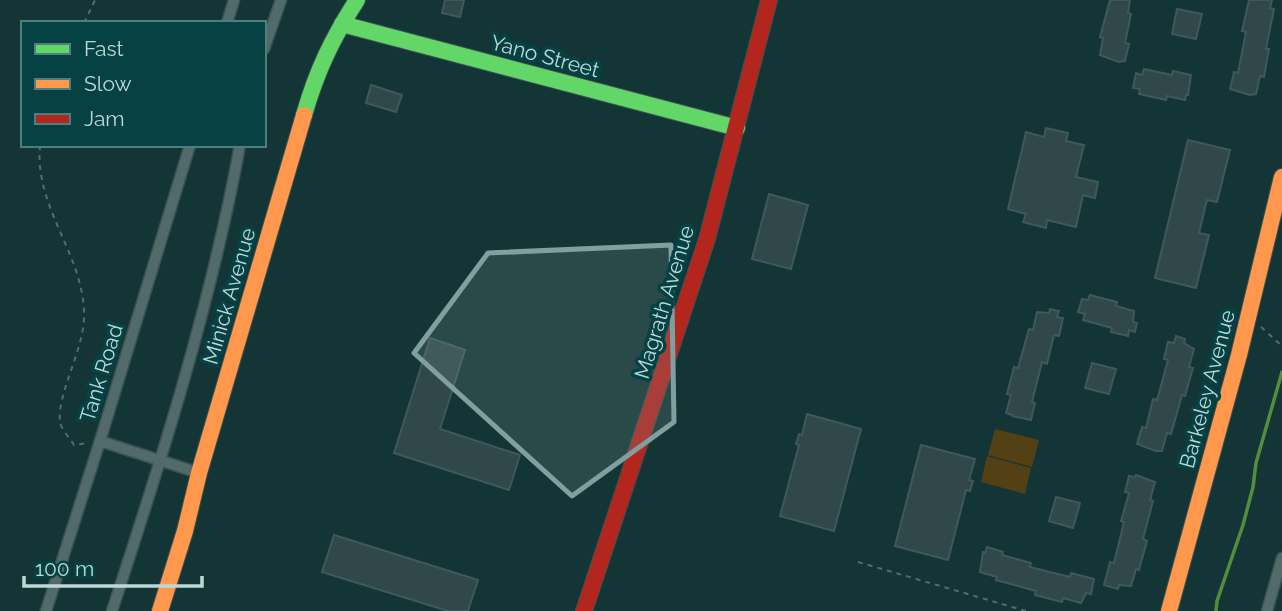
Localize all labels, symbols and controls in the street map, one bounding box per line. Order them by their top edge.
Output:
legend [21,21,266,147]
street label: Yano Street [488,29,602,83]
text: Fast [84,36,124,61]
text: Slow [84,71,132,96]
text: Jam [84,106,125,131]
street label: Magrath Avenue [629,222,699,382]
street label: Minick Avenue [198,225,260,367]
street label: Barkeley Avenue [1174,307,1240,471]
street label: Tank Road [74,321,128,425]
scale bar [24,544,203,588]
text: 100 m [35,556,94,581]

